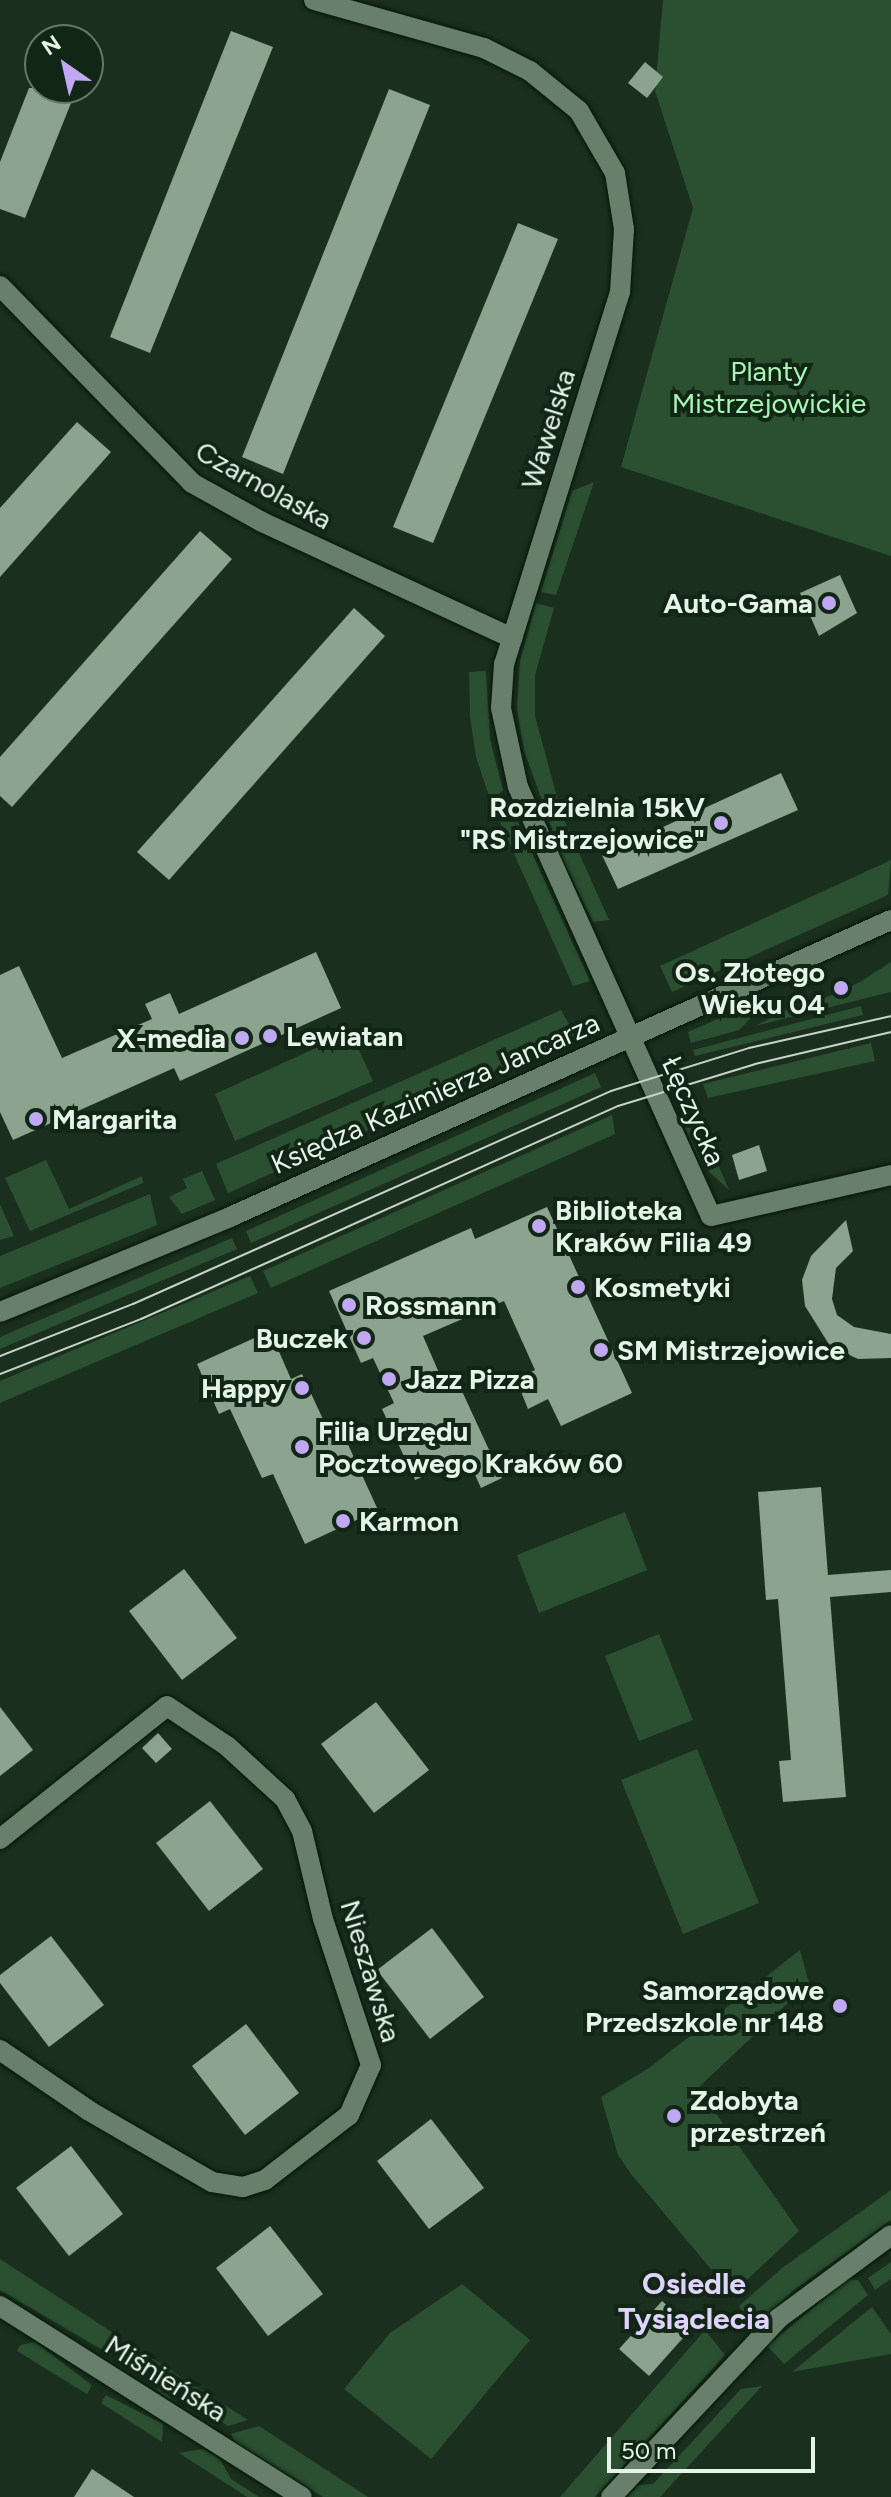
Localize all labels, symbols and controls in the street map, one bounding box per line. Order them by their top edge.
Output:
north arrow [24,24,104,104]
text: N [37,29,66,61]
park label: Planty Mistrzejowickie [672,354,866,420]
street label: Wawelska [514,365,582,493]
street label: Czarnolaska [190,434,338,536]
place label: Auto-Gama [663,586,813,620]
marker: Auto-Gama [820,594,838,612]
place label: Rozdzielnia 15kV "RS Mistrzejowice" [460,790,705,856]
marker: Rozdzielnia 15kV "RS Mistrzejowice" [712,814,730,832]
place label: Os. Złotego Wieku 04 [675,955,825,1021]
marker: Os. Złotego Wieku 04 [832,979,850,997]
street label: Księdza Kazimierza Jancarza [266,1005,604,1181]
place label: Lewiatan [286,1019,403,1053]
place label: X-media [117,1021,226,1055]
marker: Lewiatan [261,1027,279,1045]
marker: X-media [233,1029,251,1047]
street label: Łęczycka [655,1051,733,1171]
place label: Margarita [52,1102,177,1136]
marker: Margarita [27,1110,45,1128]
place label: Biblioteka Kraków Filia 49 [555,1193,752,1259]
marker: Biblioteka Kraków Filia 49 [530,1217,548,1235]
place label: Kosmetyki [594,1270,731,1304]
marker: Kosmetyki [569,1278,587,1296]
place label: Rossmann [365,1288,497,1322]
marker: Rossmann [340,1296,358,1314]
place label: Buczek [256,1321,348,1355]
marker: Buczek [355,1329,373,1347]
place label: SM Mistrzejowice [617,1333,845,1367]
marker: SM Mistrzejowice [592,1341,610,1359]
place label: Jazz Pizza [405,1362,535,1396]
marker: Jazz Pizza [380,1370,398,1388]
place label: Happy [201,1371,286,1405]
marker: Happy [293,1379,311,1397]
place label: Filia Urzędu Pocztowego Kraków 60 [318,1414,623,1480]
marker: Filia Urzędu Pocztowego Kraków 60 [293,1438,311,1456]
place label: Karmon [359,1504,459,1538]
marker: Karmon [334,1512,352,1530]
street label: Nieszawska [333,1896,409,2046]
place label: Samorządowe Przedszkole nr 148 [585,1973,824,2039]
marker: Samorządowe Przedszkole nr 148 [831,1997,849,2015]
place label: Zdobyta przestrzeń [690,2083,826,2149]
marker: Zdobyta przestrzeń [665,2107,683,2125]
district label: Osiedle Tysiąclecia [618,2266,770,2336]
street label: Miśnieńska [99,2327,233,2429]
scale bar [611,2421,819,2471]
text: 50 m [621,2436,677,2465]

